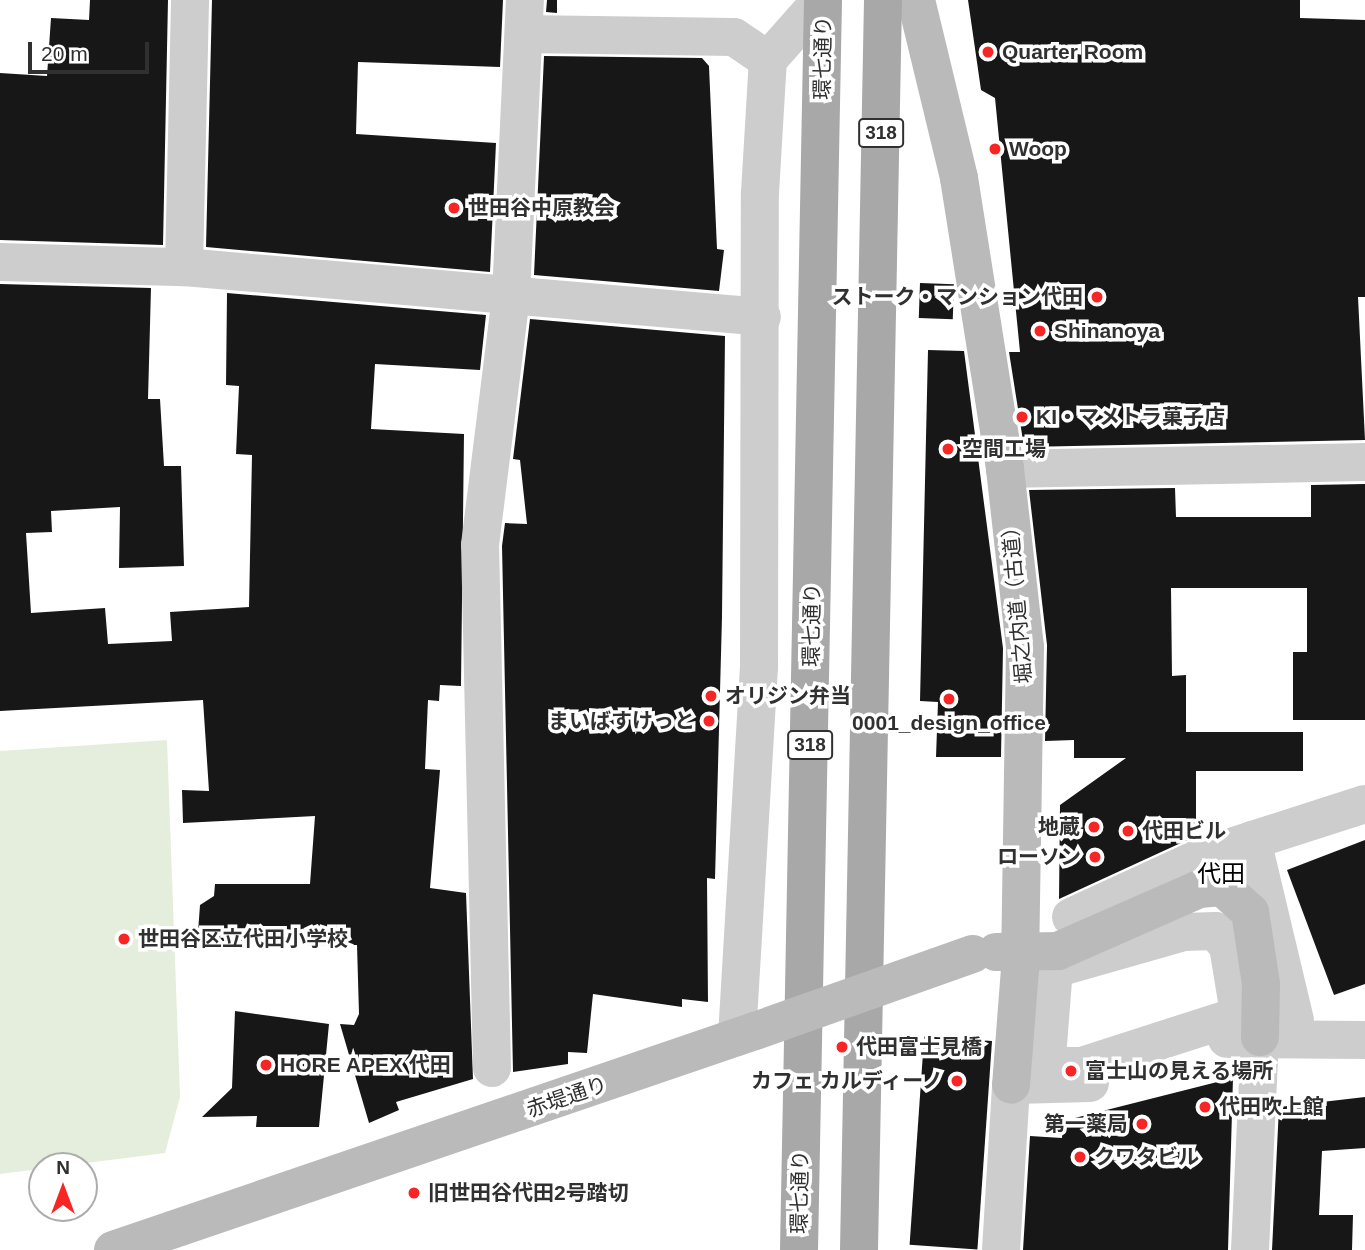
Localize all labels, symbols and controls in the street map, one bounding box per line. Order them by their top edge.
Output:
street label: 環七通り [810,16,836,100]
scale bar [32,28,152,72]
place label: Quarter Room [1002,39,1143,65]
text: 20 m [41,42,88,65]
marker: Quarter Room [980,44,996,60]
road number: 318 [856,118,906,148]
place label: Woop [1009,136,1067,162]
marker: Woop [987,141,1003,157]
place label: 世田谷中原教会 [468,195,615,221]
marker: 世田谷中原教会 [446,200,462,216]
place label: ストーク・マンション代田 [831,284,1083,310]
marker: ストーク・マンション代田 [1089,289,1105,305]
place label: Shinanoya [1054,318,1160,344]
marker: Shinanoya [1032,323,1048,339]
place label: KI・マメトラ菓子店 [1036,404,1225,430]
marker: KI・マメトラ菓子店 [1014,409,1030,425]
place label: 空間工場 [962,436,1046,462]
marker: 空間工場 [940,441,956,457]
street label: 堀之内道（古道） [997,515,1037,685]
street label: 環七通り [799,583,825,667]
place label: オリジン弁当 [725,683,851,709]
marker: オリジン弁当 [703,688,719,704]
marker: 0001_design_office [941,691,957,707]
place label: まいばすけっと [548,708,695,734]
place label: 0001_design_office [852,710,1046,736]
marker: まいばすけっと [701,713,717,729]
road number: 318 [786,730,834,760]
place label: 地蔵 [1038,814,1080,840]
place label: 代田ビル [1142,818,1226,844]
marker: 地蔵 [1086,819,1102,835]
marker: 代田ビル [1120,823,1136,839]
place label: ローソン [997,844,1081,870]
marker: ローソン [1087,849,1103,865]
district label: 代田 [1197,860,1245,888]
place label: 世田谷区立代田小学校 [138,926,348,952]
marker: 世田谷区立代田小学校 [116,931,132,947]
place label: 代田富士見橋 [856,1034,982,1060]
marker: 代田富士見橋 [834,1039,850,1055]
place label: HORE APEX 代田 [280,1052,452,1078]
marker: HORE APEX 代田 [258,1057,274,1073]
place label: 富士山の見える場所 [1085,1058,1274,1084]
marker: 富士山の見える場所 [1063,1063,1079,1079]
place label: カフェ カルディーノ [748,1068,943,1094]
street label: 赤堤通り [523,1071,611,1123]
marker: カフェ カルディーノ [949,1073,965,1089]
place label: 代田吹上館 [1219,1094,1324,1120]
marker: 代田吹上館 [1197,1099,1213,1115]
place label: 第一薬局 [1044,1111,1128,1137]
marker: 第一薬局 [1134,1116,1150,1132]
place label: クワタビル [1094,1144,1199,1170]
marker: クワタビル [1072,1149,1088,1165]
street label: 環七通り [787,1150,813,1234]
north arrow [28,1152,98,1222]
text: N [56,1157,70,1178]
place label: 旧世田谷代田2号踏切 [428,1180,629,1206]
marker: 旧世田谷代田2号踏切 [406,1185,422,1201]

